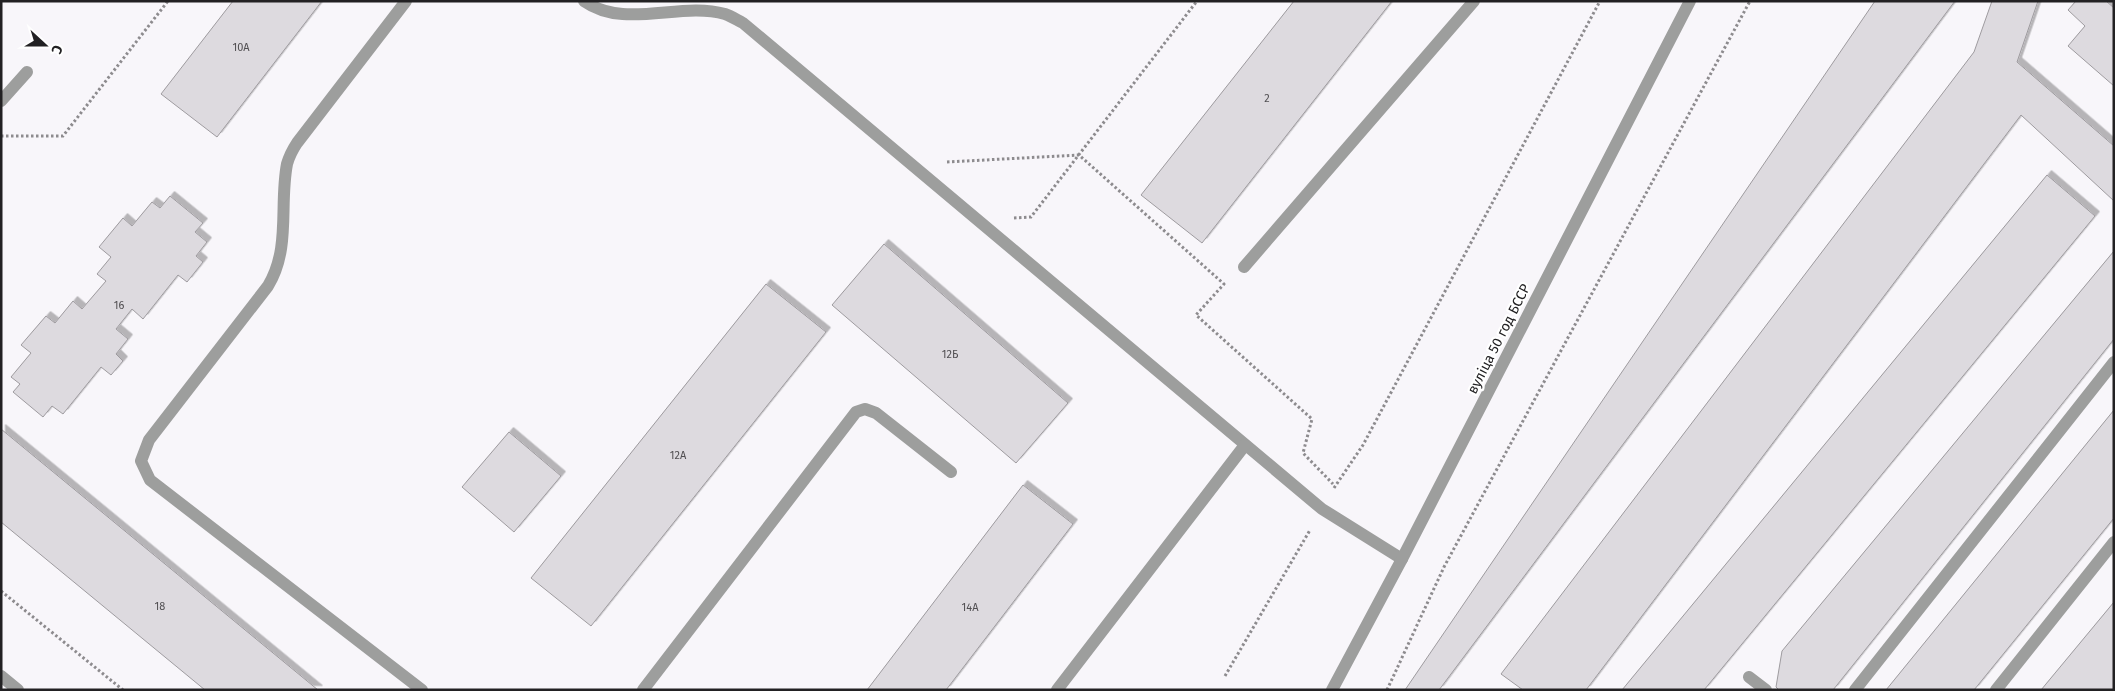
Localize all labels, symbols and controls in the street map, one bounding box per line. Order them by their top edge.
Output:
north arrow [20,20,70,70]
house number: 10А [232,41,250,54]
text: С [47,43,66,56]
house number: 2 [1264,92,1270,105]
street label: вуліца 50 год БССР [1464,281,1534,397]
house number: 16 [114,299,124,312]
house number: 12Б [942,348,959,361]
house number: 12А [670,449,687,462]
house number: 18 [155,600,165,613]
house number: 14А [962,601,979,614]

